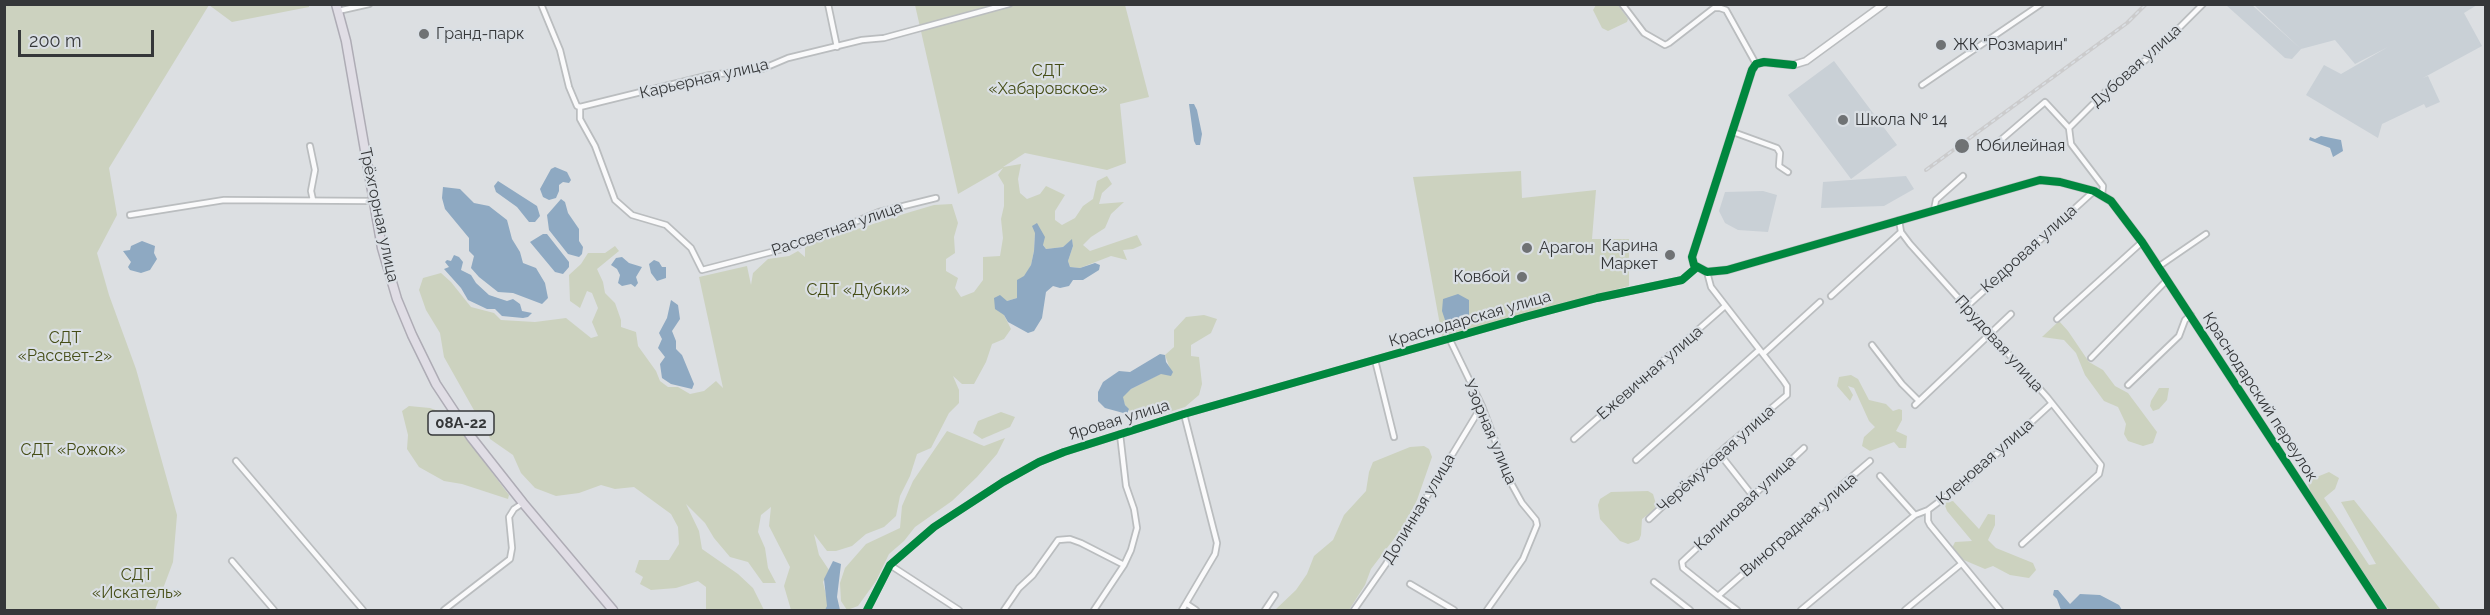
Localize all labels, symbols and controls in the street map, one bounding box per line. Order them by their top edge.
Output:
scale bar [21,18,158,56]
street label: Дубовая улица [2087,20,2185,112]
place label: Гранд-парк [436,24,524,44]
marker: Гранд-парк [417,27,431,41]
text: 200 m [29,30,82,51]
place label: ЖК "Розмарин" [1953,35,2068,55]
marker: ЖК "Розмарин" [1934,38,1948,52]
street label: Карьерная улица [638,55,770,103]
park label: СДТ «Хабаровское» [988,61,1108,99]
place label: Школа № 14 [1855,110,1947,130]
marker: Школа № 14 [1836,113,1850,127]
place label: Юбилейная [1976,136,2065,156]
marker: Юбилейная [1953,137,1971,155]
street label: Трёхгорная улица [355,146,403,284]
street label: Рассветная улица [769,198,905,260]
street label: Кедровая улица [1977,201,2081,297]
place label: Карина Маркет [1601,236,1658,274]
place label: Арагон [1539,238,1594,258]
marker: Арагон [1520,241,1534,255]
marker: Карина Маркет [1663,248,1677,262]
place label: Ковбой [1454,267,1510,287]
marker: Ковбой [1515,270,1529,284]
park label: СДТ «Дубки» [806,280,910,300]
street label: Краснодарская улица [1387,287,1553,351]
street label: Прудовая улица [1951,292,2047,396]
street label: Краснодарский переулок [2198,309,2322,485]
street label: Ежевичная улица [1593,322,1707,424]
park label: СДТ «Рассвет-2» [18,328,112,366]
street label: Узорная улица [1459,377,1521,487]
street label: Яровая улица [1066,396,1172,444]
street label: Черёмуховая улица [1653,401,1779,517]
road number: 08А-22 [428,411,494,435]
street label: Кленовая улица [1933,415,2037,509]
park label: СДТ «Рожок» [21,440,125,460]
street label: Долинная улица [1379,450,1459,568]
street label: Калиновая улица [1690,451,1800,555]
street label: Виноградная улица [1736,469,1862,581]
park label: СДТ «Искатель» [92,565,182,603]

